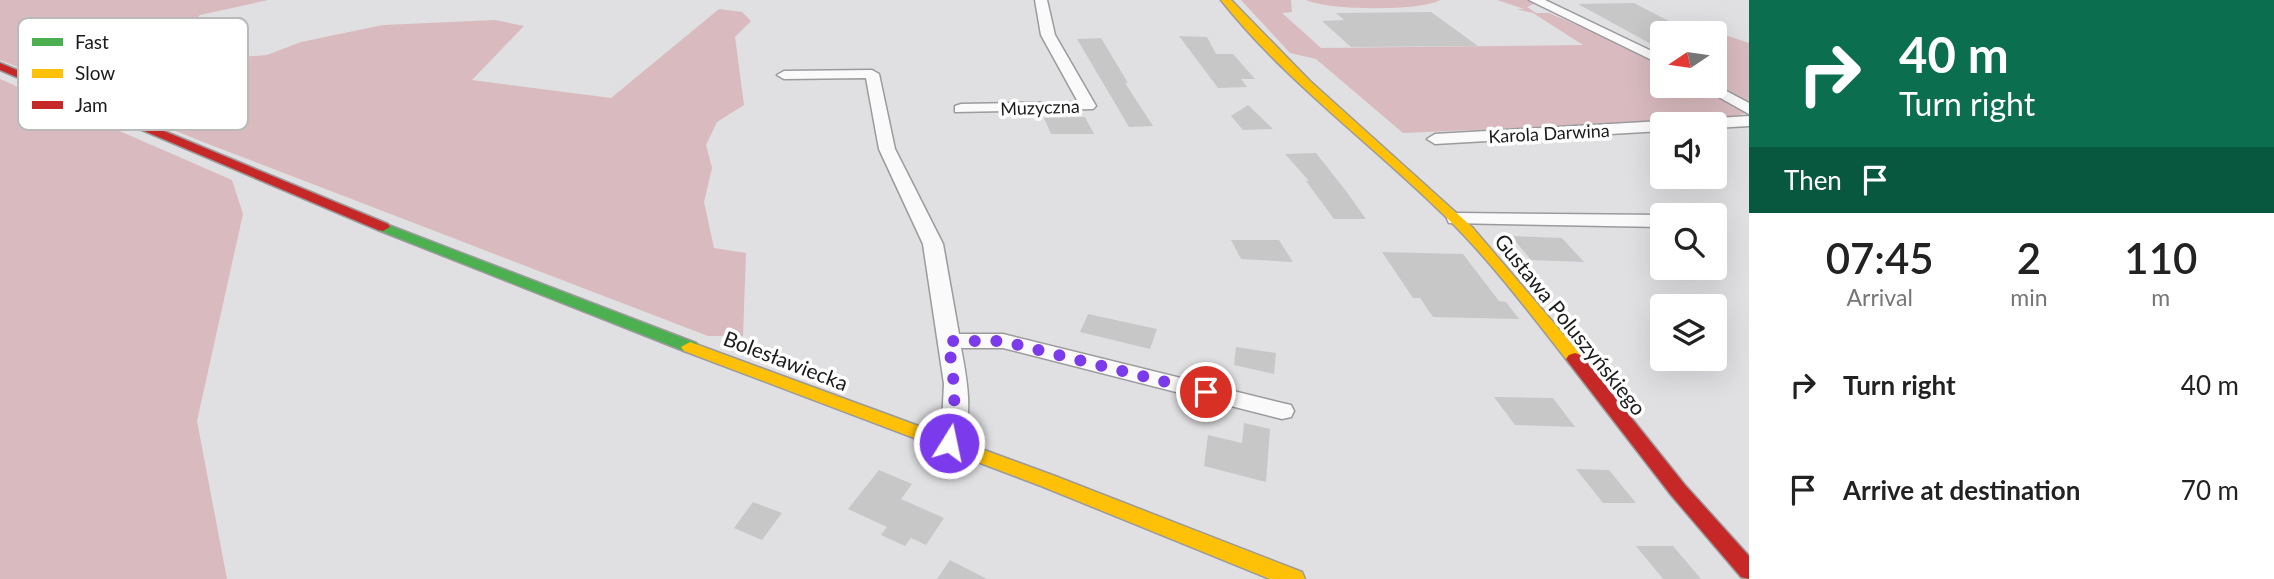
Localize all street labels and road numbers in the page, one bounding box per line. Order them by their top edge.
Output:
street label: Muzyczna [1000,95,1080,119]
street label: Karola Darwina [1488,119,1610,147]
street label: Gustawa Poluszyńskiego [1490,228,1652,420]
street label: Bolesławiecka [720,325,852,395]

